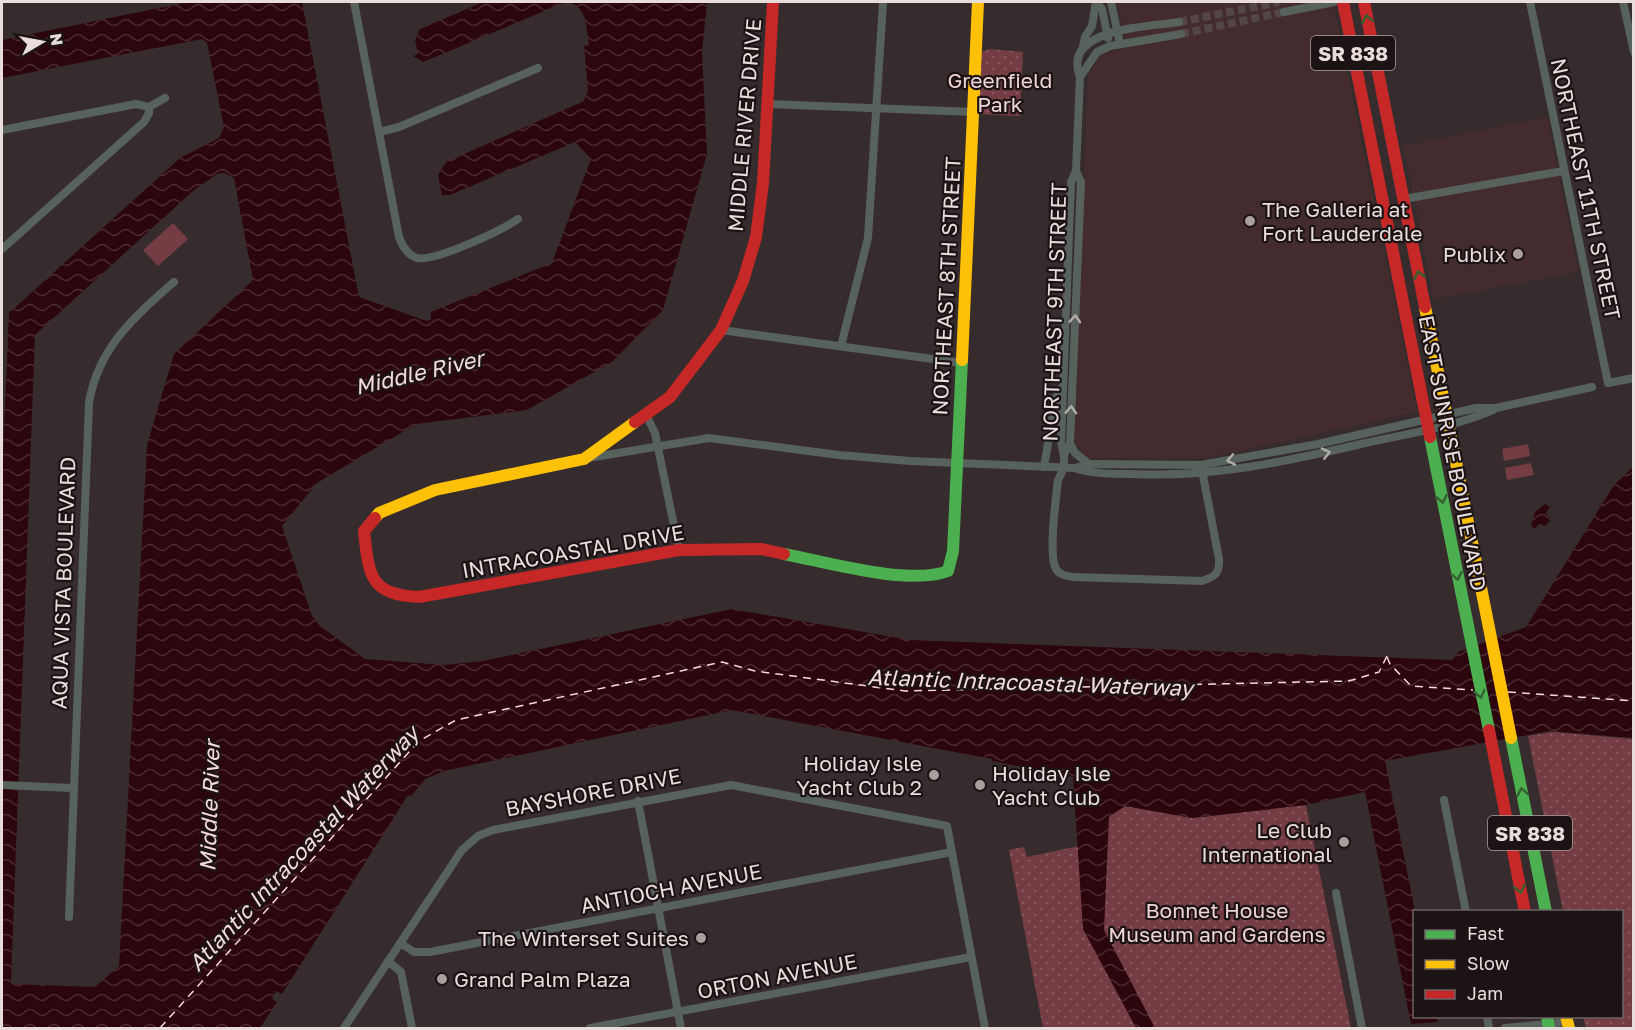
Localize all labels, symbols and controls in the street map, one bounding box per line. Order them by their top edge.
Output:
north arrow [12,12,72,72]
one-way arrow [1362,14,1375,24]
street label: MIDDLE RIVER DRIVE [722,17,766,233]
text: N [46,32,68,47]
road number: SR 838 [1311,36,1395,70]
street label: NORTHEAST 11TH STREET [1546,56,1626,322]
park label: Greenfield Park [948,67,1052,117]
street label: NORTHEAST 8TH STREET [926,156,966,416]
street label: NORTHEAST 9TH STREET [1036,182,1072,442]
place label: The Galleria at Fort Lauderdale [1262,196,1422,246]
marker: The Galleria at Fort Lauderdale [1243,214,1257,228]
place label: Publix [1443,241,1506,267]
marker: Publix [1511,247,1525,261]
one-way arrow [1413,270,1426,280]
street label: EAST SUNRISE BOULEVARD [1413,313,1493,593]
one-way arrow [1068,315,1081,324]
water label: Middle River [352,343,489,400]
one-way arrow [1064,406,1077,415]
one-way arrow [1321,447,1331,460]
one-way arrow [1227,453,1237,466]
street label: AQUA VISTA BOULEVARD [46,456,80,710]
one-way arrow [1435,494,1448,504]
street label: INTRACOASTAL DRIVE [460,519,686,583]
one-way arrow [1450,570,1463,580]
water label: Atlantic Intracoastal Waterway [867,663,1196,701]
one-way arrow [1473,688,1486,698]
water label: Atlantic Intracoastal Waterway [182,718,426,976]
water label: Middle River [193,737,225,872]
place label: Holiday Isle Yacht Club 2 [797,750,922,800]
place label: Holiday Isle Yacht Club [992,760,1111,810]
street label: BAYSHORE DRIVE [503,762,683,822]
marker: Holiday Isle Yacht Club 2 [927,768,941,782]
marker: Holiday Isle Yacht Club [973,778,987,792]
one-way arrow [1516,788,1529,798]
road number: SR 838 [1488,816,1572,850]
place label: Le Club International [1201,817,1332,867]
marker: Le Club International [1337,835,1351,849]
street label: ANTIOCH AVENUE [578,858,764,918]
one-way arrow [1513,883,1526,893]
park label: Bonnet House Museum and Gardens [1108,897,1326,947]
legend [1413,910,1623,1018]
text: Fast [1467,922,1504,944]
place label: The Winterset Suites [478,925,689,951]
marker: The Winterset Suites [694,931,708,945]
street label: ORTON AVENUE [695,948,859,1004]
text: Slow [1467,952,1510,974]
place label: Grand Palm Plaza [454,966,631,992]
marker: Grand Palm Plaza [435,972,449,986]
text: Jam [1467,982,1503,1004]

